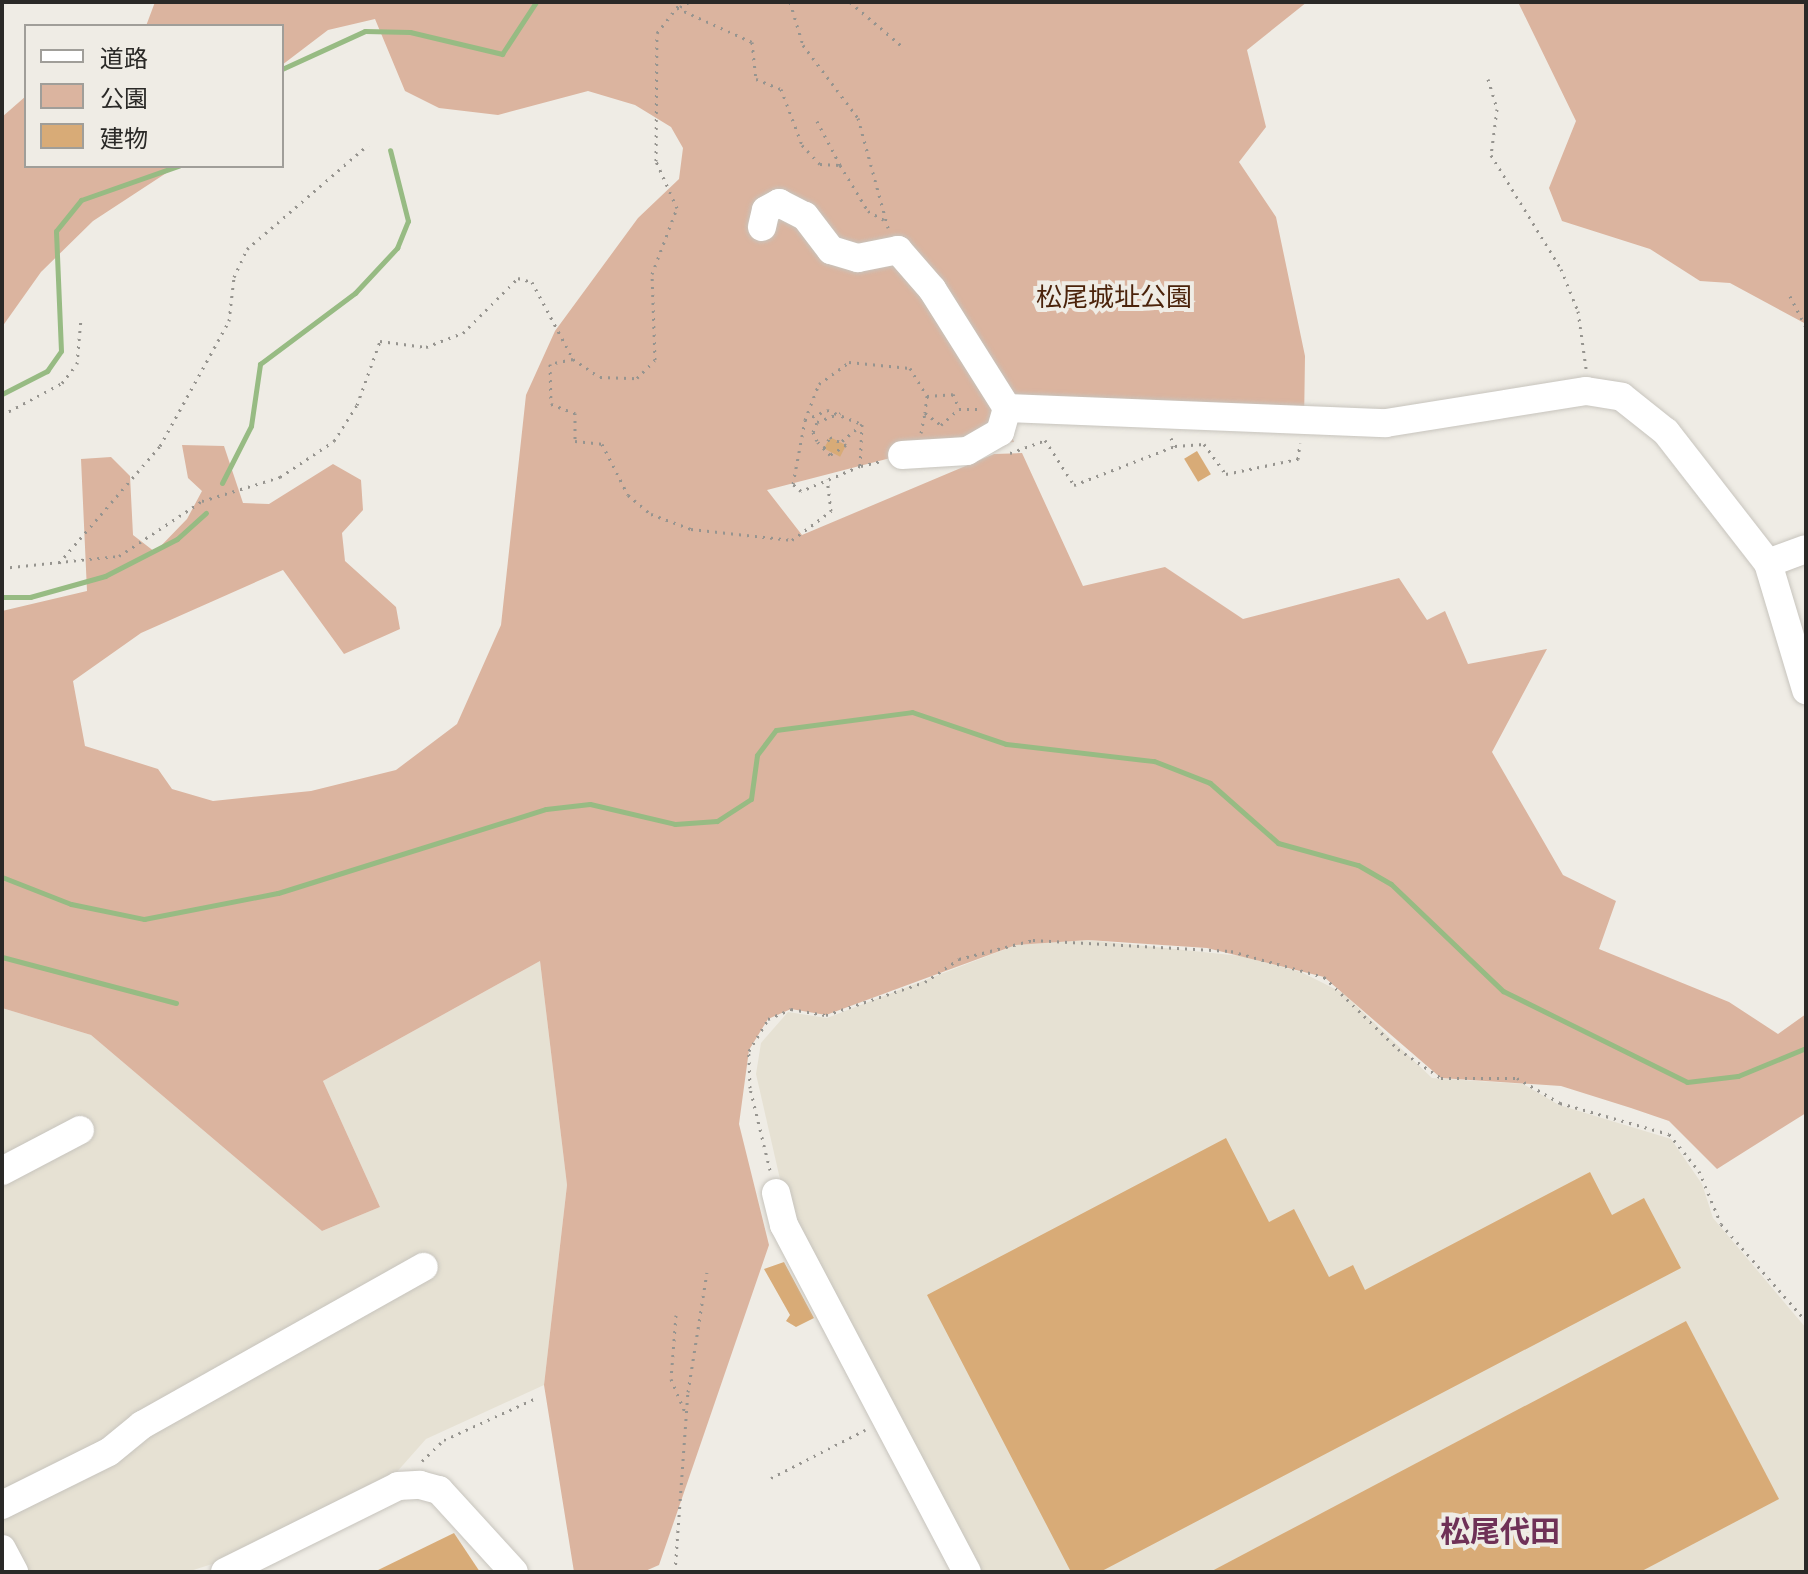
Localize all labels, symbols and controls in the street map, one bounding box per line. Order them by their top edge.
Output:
legend [24,24,284,168]
text: 道路 [100,45,148,73]
text: 公園 [100,85,148,113]
text: 建物 [100,125,148,153]
park label: 松尾城址公園 [1036,282,1192,314]
district label: 松尾代田 [1440,1514,1560,1550]

